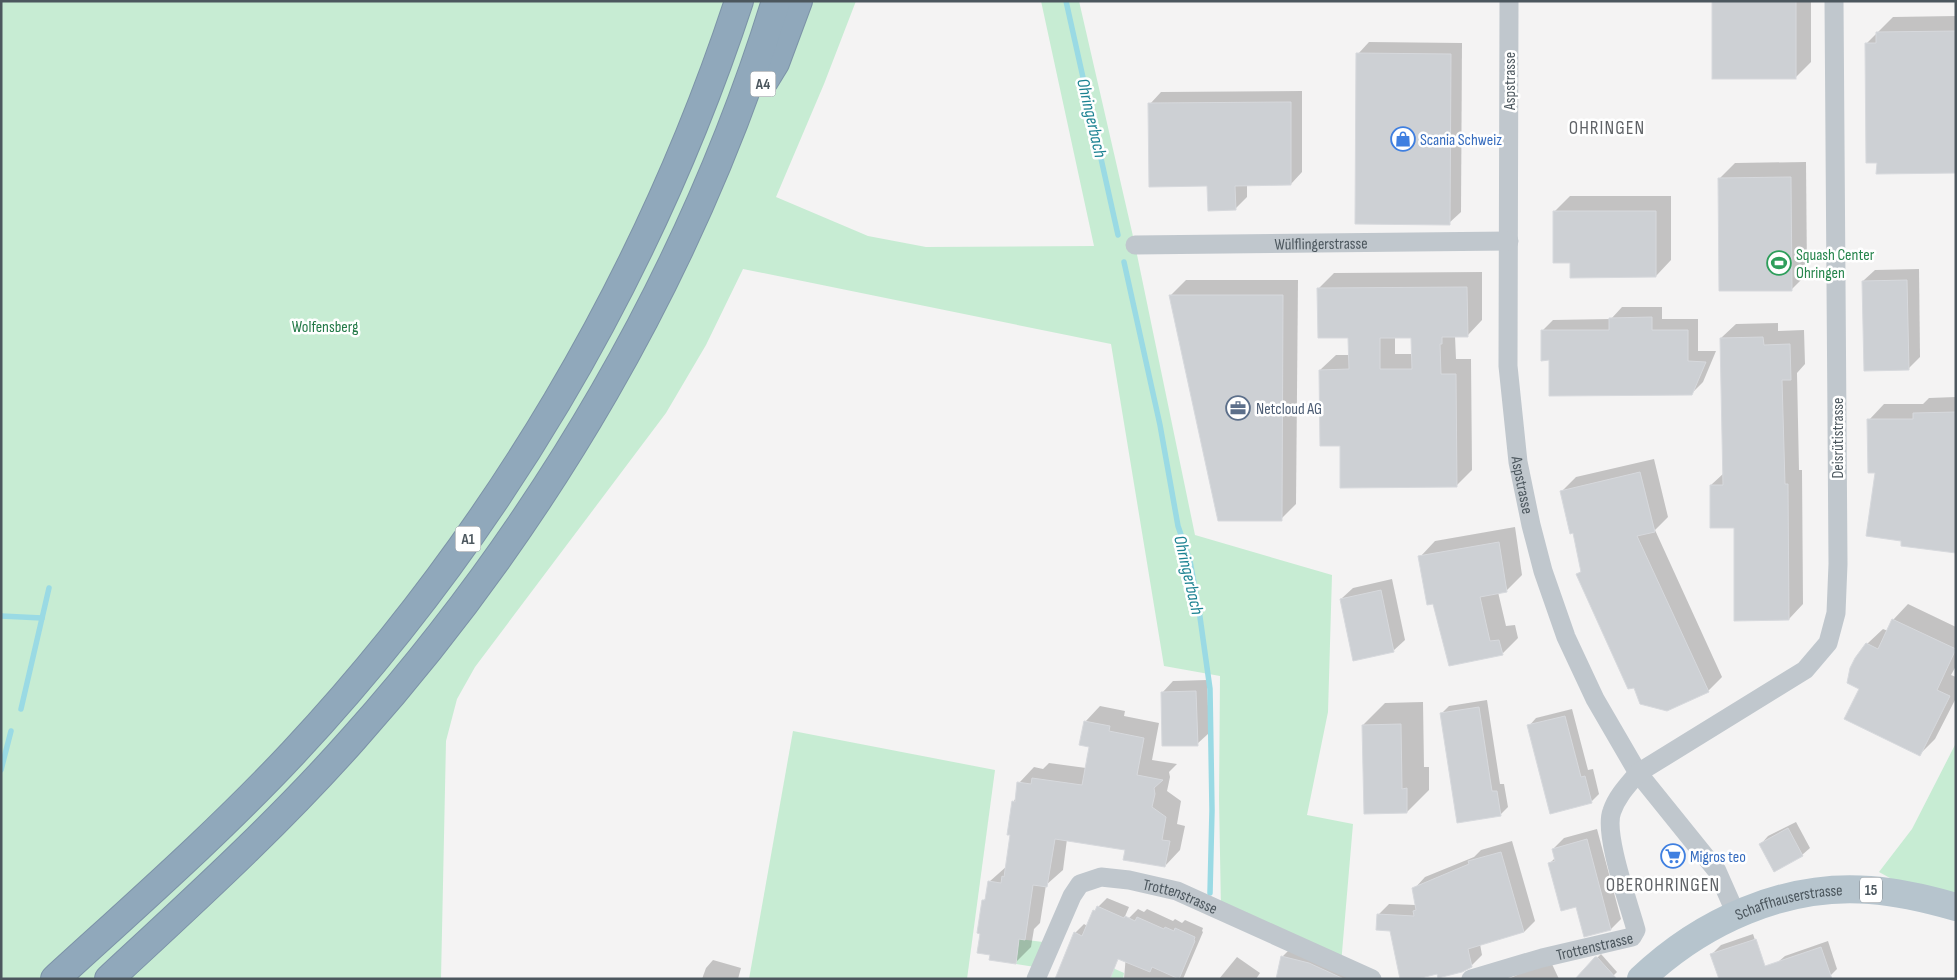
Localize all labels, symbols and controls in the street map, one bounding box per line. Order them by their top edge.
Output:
street label: Aspstrasse [1501,52,1520,111]
road number: A4 [750,72,776,96]
water label: Ohringerbach [1072,76,1111,160]
district label: OHRINGEN [1569,117,1645,140]
shop icon: Scania Schweiz [1390,126,1416,152]
place label: Scania Schweiz [1420,131,1502,150]
street label: Wülflingerstrasse [1274,235,1368,255]
place label: Squash Center Ohringen [1796,246,1875,283]
sports icon: Squash Center Ohringen [1766,250,1792,276]
park label: Wolfensberg [292,318,358,337]
office icon: Netcloud AG [1225,395,1251,421]
street label: Deisrütistrasse [1829,397,1848,479]
place label: Netcloud AG [1256,400,1322,419]
street label: Aspstrasse [1506,455,1536,516]
road number: A1 [456,526,480,552]
water label: Ohringerbach [1169,533,1208,617]
supermarket icon: Migros teo [1660,843,1686,869]
place label: Migros teo [1690,848,1746,867]
district label: OBEROHRINGEN [1606,874,1720,897]
street label: Trottenstrasse [1141,875,1220,919]
road number: 15 [1860,878,1882,902]
street label: Schaffhauserstrasse [1732,881,1843,925]
street label: Trottenstrasse [1555,929,1635,965]

